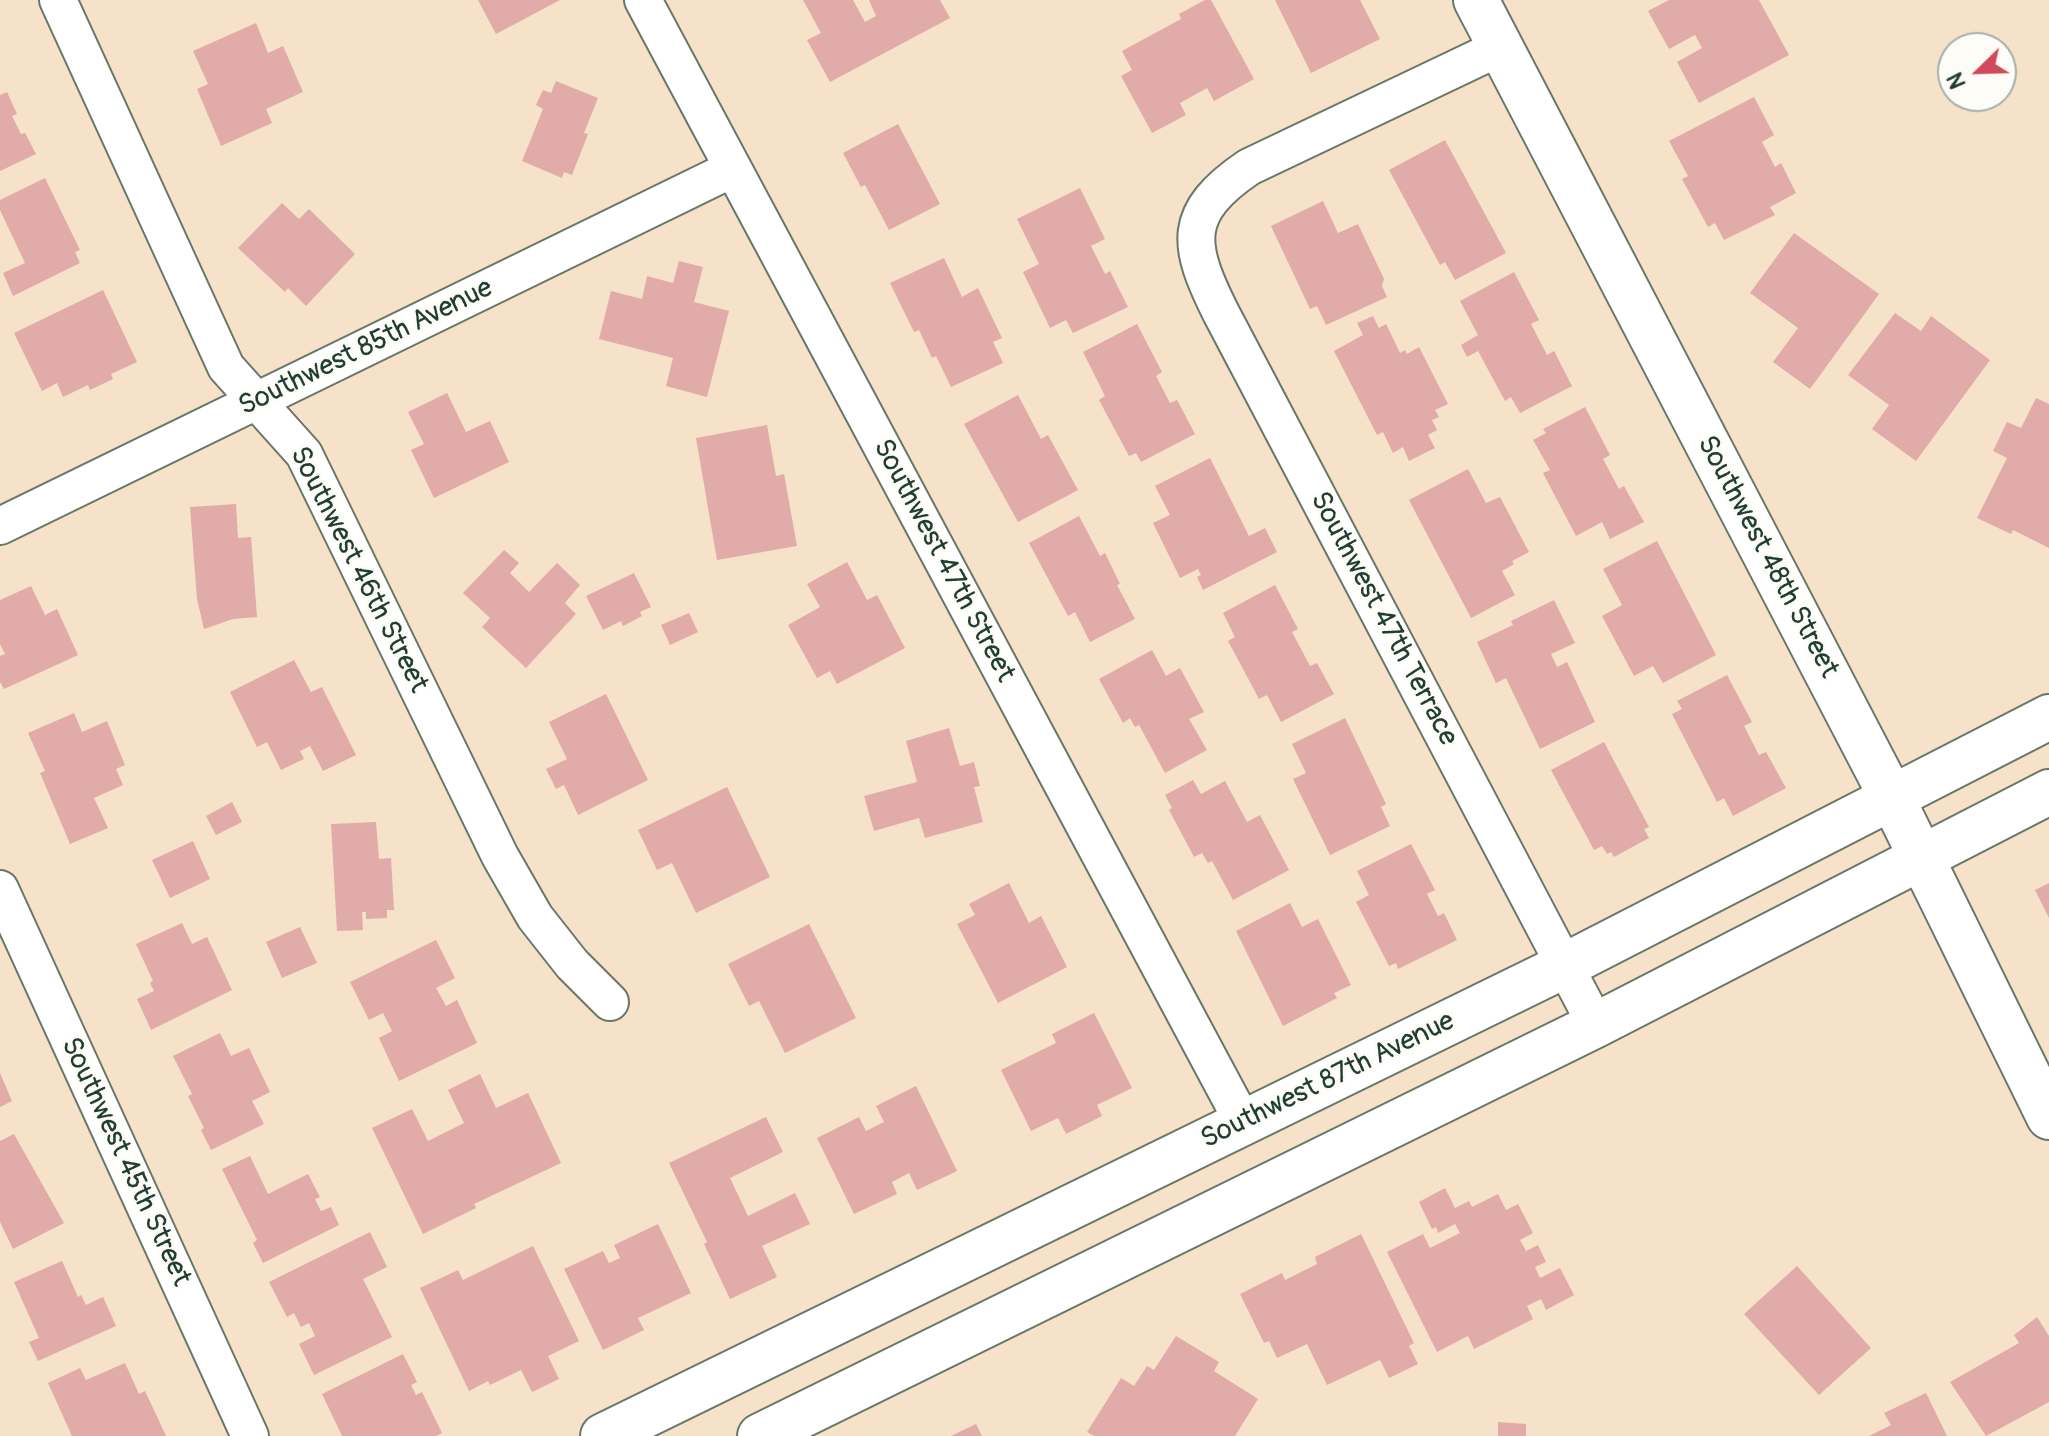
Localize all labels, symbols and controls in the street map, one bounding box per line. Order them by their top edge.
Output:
north arrow [1937,32,2017,112]
text: N [1941,68,1973,93]
street label: Southwest 85th Avenue [234,272,498,424]
street label: Southwest 48th Street [1689,430,1845,684]
street label: Southwest 47th Street [865,434,1021,688]
street label: Southwest 46th Street [281,441,435,699]
street label: Southwest 47th Terrace [1302,486,1464,752]
street label: Southwest 87th Avenue [1196,1005,1460,1157]
street label: Southwest 45th Street [53,1032,197,1292]

